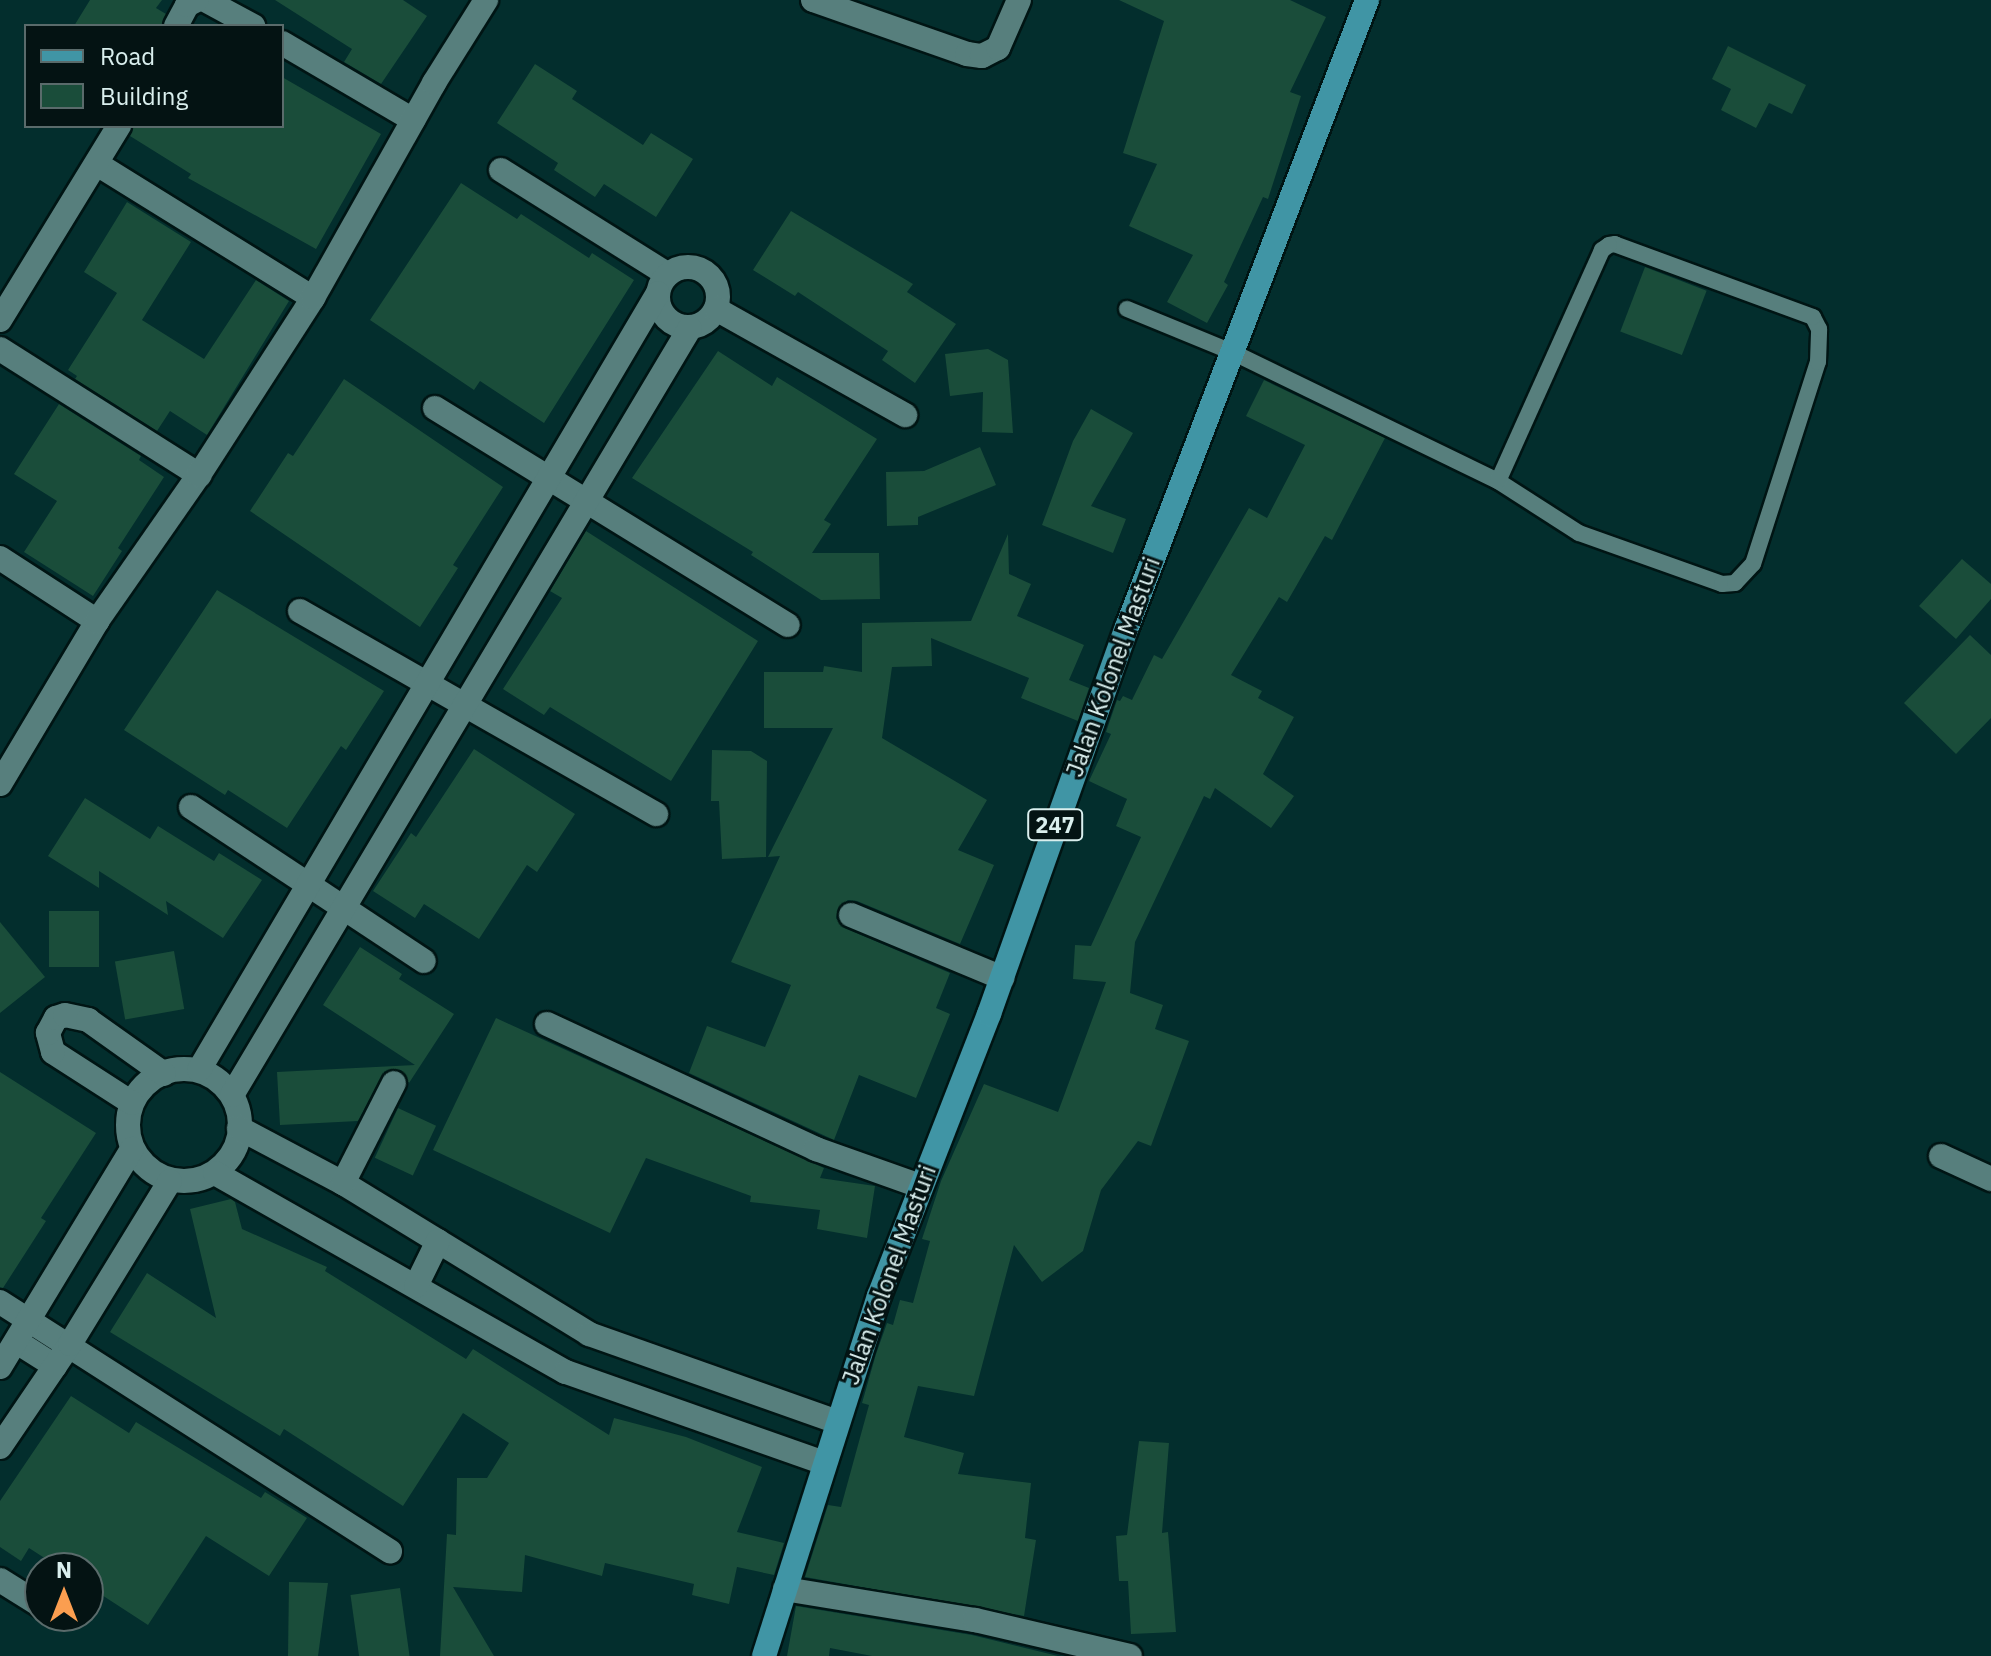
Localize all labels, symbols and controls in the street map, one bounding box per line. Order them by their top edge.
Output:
legend [24,24,284,128]
text: Road [100,40,155,72]
text: Building [100,80,188,112]
street label: Jalan Kolonel Masturi [1060,553,1166,781]
road number: 247 [1027,807,1083,843]
street label: Jalan Kolonel Masturi [836,1161,942,1389]
north arrow [24,1552,104,1632]
text: N [56,1555,72,1584]

